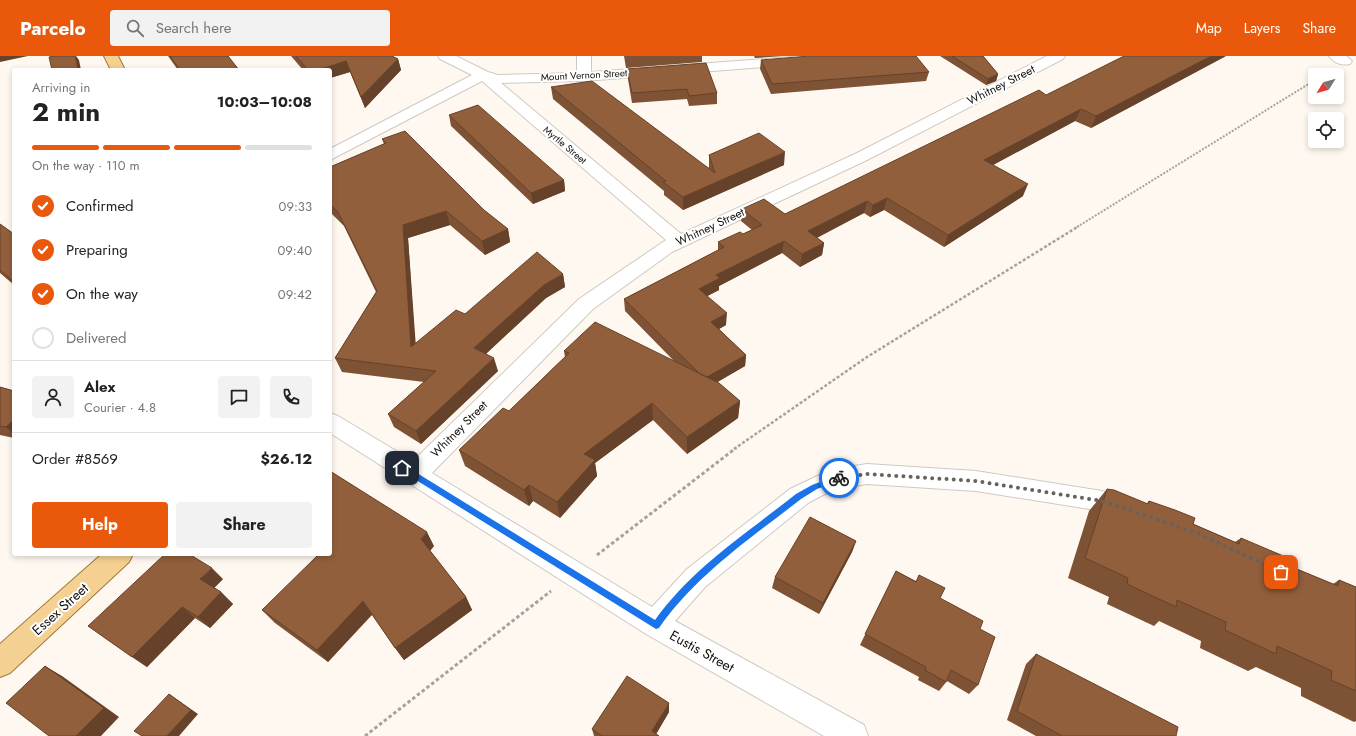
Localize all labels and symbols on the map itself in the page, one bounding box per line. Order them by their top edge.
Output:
street label: Whitney Street [964,60,1038,110]
street label: Mount Vernon Street [540,65,628,85]
north arrow [1308,68,1344,104]
street label: Myrtle Street [540,122,590,168]
street label: Whitney Street [673,203,747,251]
street label: Whitney Street [426,396,492,462]
pin [385,451,419,485]
courier [819,458,859,498]
pin [1264,555,1298,589]
street label: Essex Street [27,578,93,640]
street label: Eustis Street [666,625,738,677]

